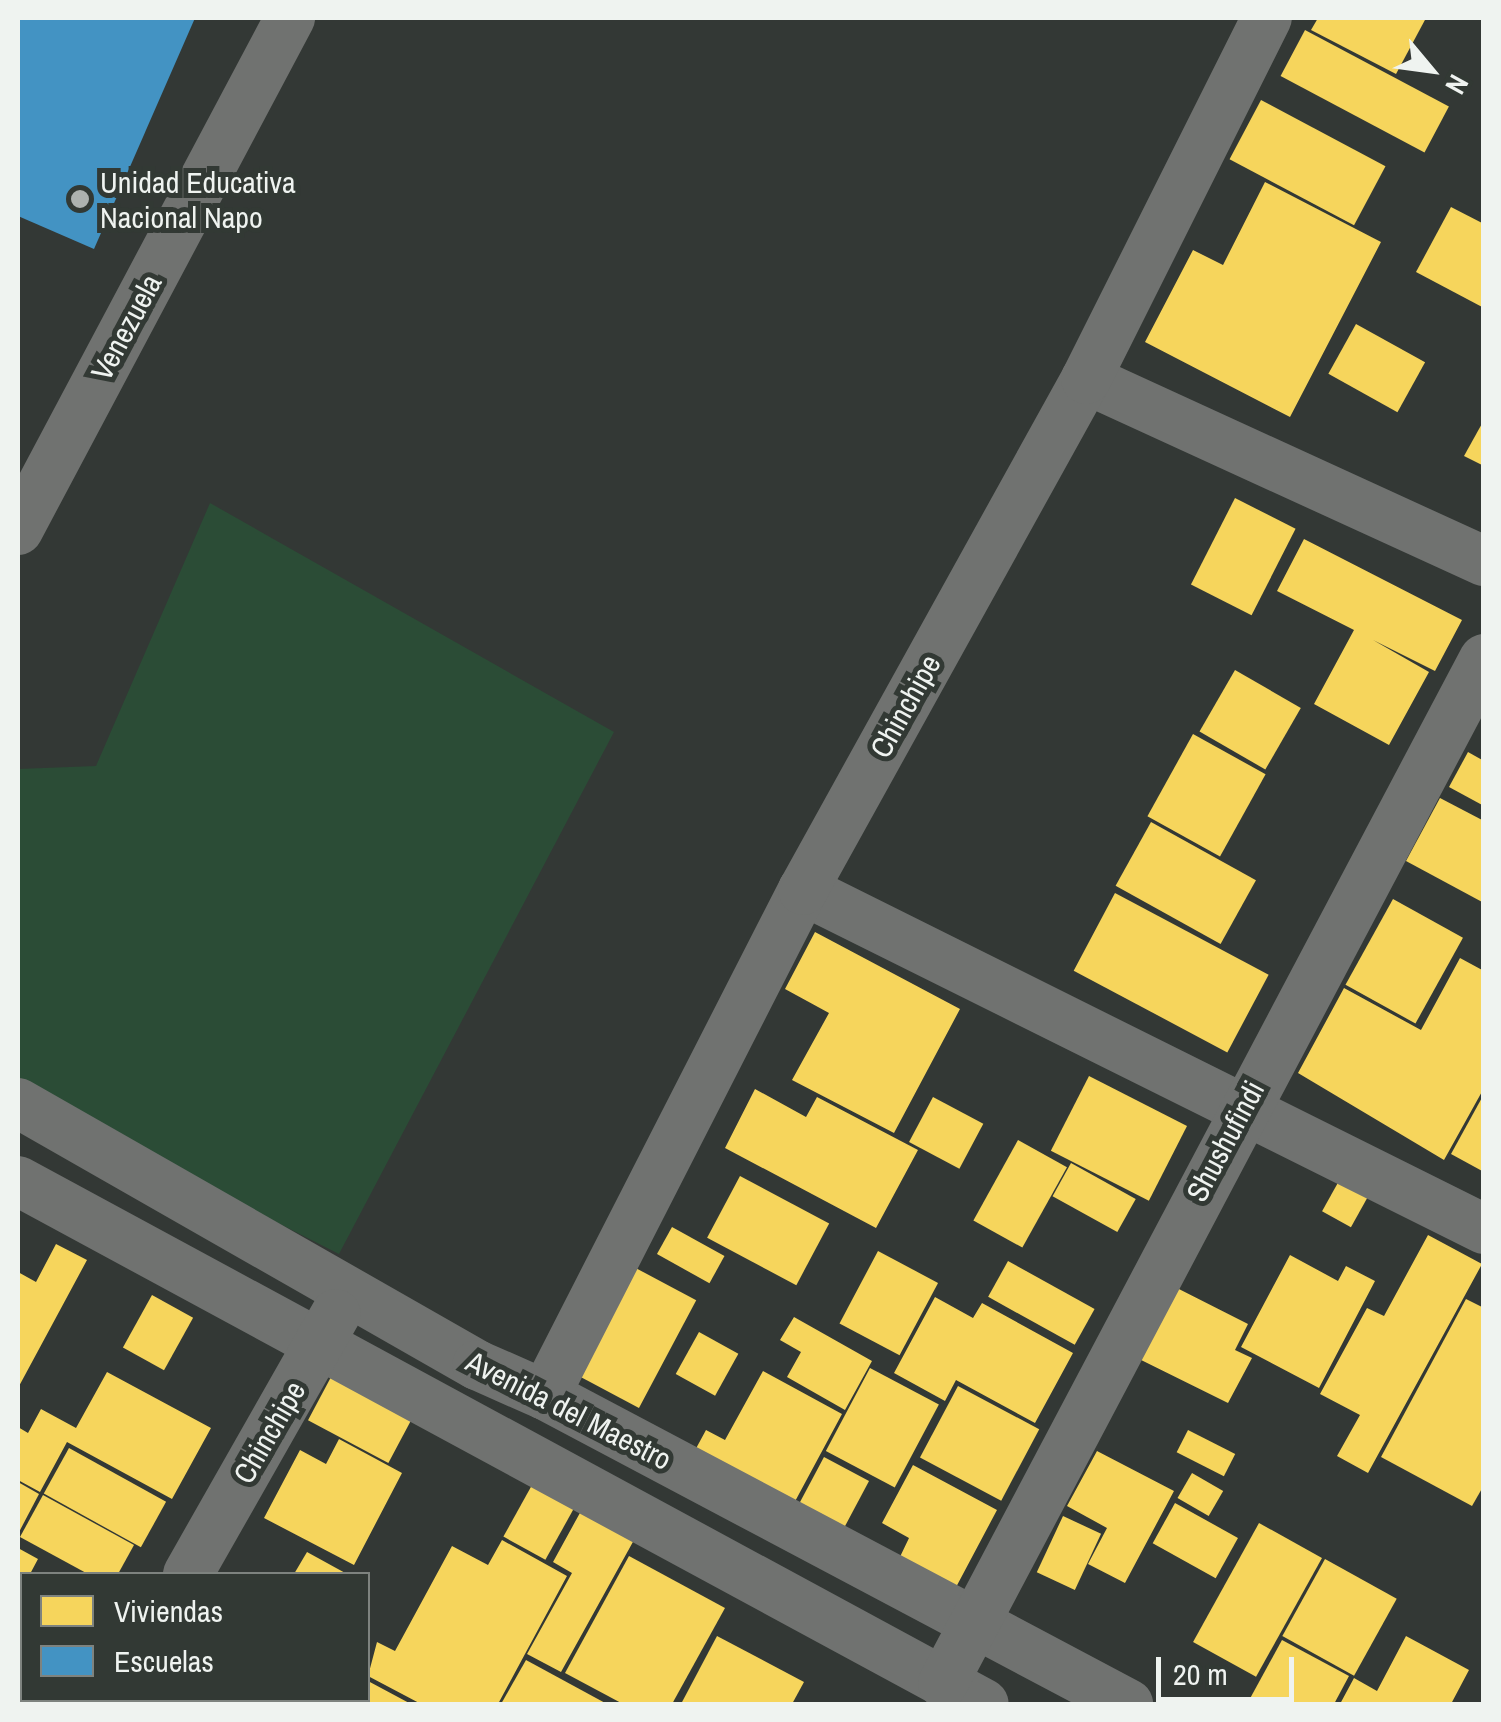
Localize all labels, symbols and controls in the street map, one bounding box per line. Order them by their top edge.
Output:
north arrow [1381,20,1481,120]
text: N [1437,68,1478,101]
place label: Unidad Educativa Nacional Napo [100,164,296,234]
marker: Unidad Educativa Nacional Napo [69,188,91,210]
street label: Venezuela [83,268,169,386]
street label: Chinchipe [862,648,948,764]
street label: Shushufindi [1178,1075,1272,1207]
street label: Avenida del Maestro [460,1343,678,1477]
street label: Chinchipe [225,1374,313,1490]
legend [20,1572,370,1702]
text: Viviendas [114,1591,223,1631]
scale bar [1161,1637,1298,1699]
text: Escuelas [114,1641,214,1681]
text: 20 m [1173,1654,1228,1694]

